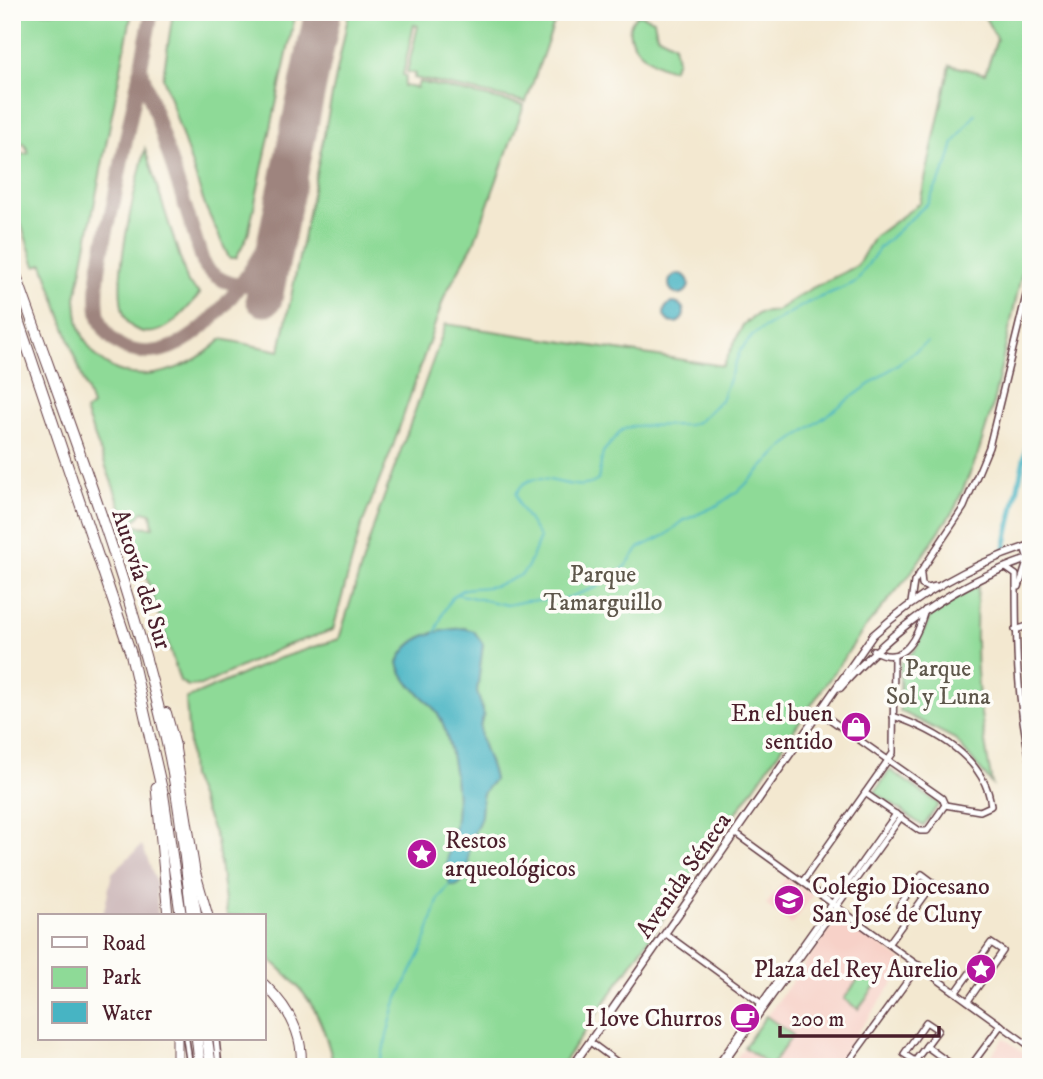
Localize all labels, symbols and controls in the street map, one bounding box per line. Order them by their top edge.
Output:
street label: Autovía del Sur [104,505,178,653]
park label: Parque Tamarguillo [544,560,662,618]
park label: Parque Sol y Luna [886,654,991,712]
place label: En el buen sentido [731,699,833,757]
shop icon: En el buen sentido [839,710,873,744]
street label: Avenida Séneca [629,806,739,944]
place label: Restos arqueológicos [445,826,576,884]
place icon: Restos arqueológicos [405,837,439,871]
place label: Colegio Diocesano San José de Cluny [812,872,990,930]
school or university icon: Colegio Diocesano San José de Cluny [772,883,806,917]
legend [38,914,266,1040]
text: Road [102,931,146,957]
place icon: Plaza del Rey Aurelio [964,952,998,986]
place label: Plaza del Rey Aurelio [754,955,958,985]
text: Park [102,965,142,991]
scale bar [780,995,940,1039]
text: Water [101,1001,152,1027]
cafe icon: I love Churros [728,1001,762,1035]
place label: I love Churros [585,1004,722,1034]
text: 200 m [791,1007,844,1033]

